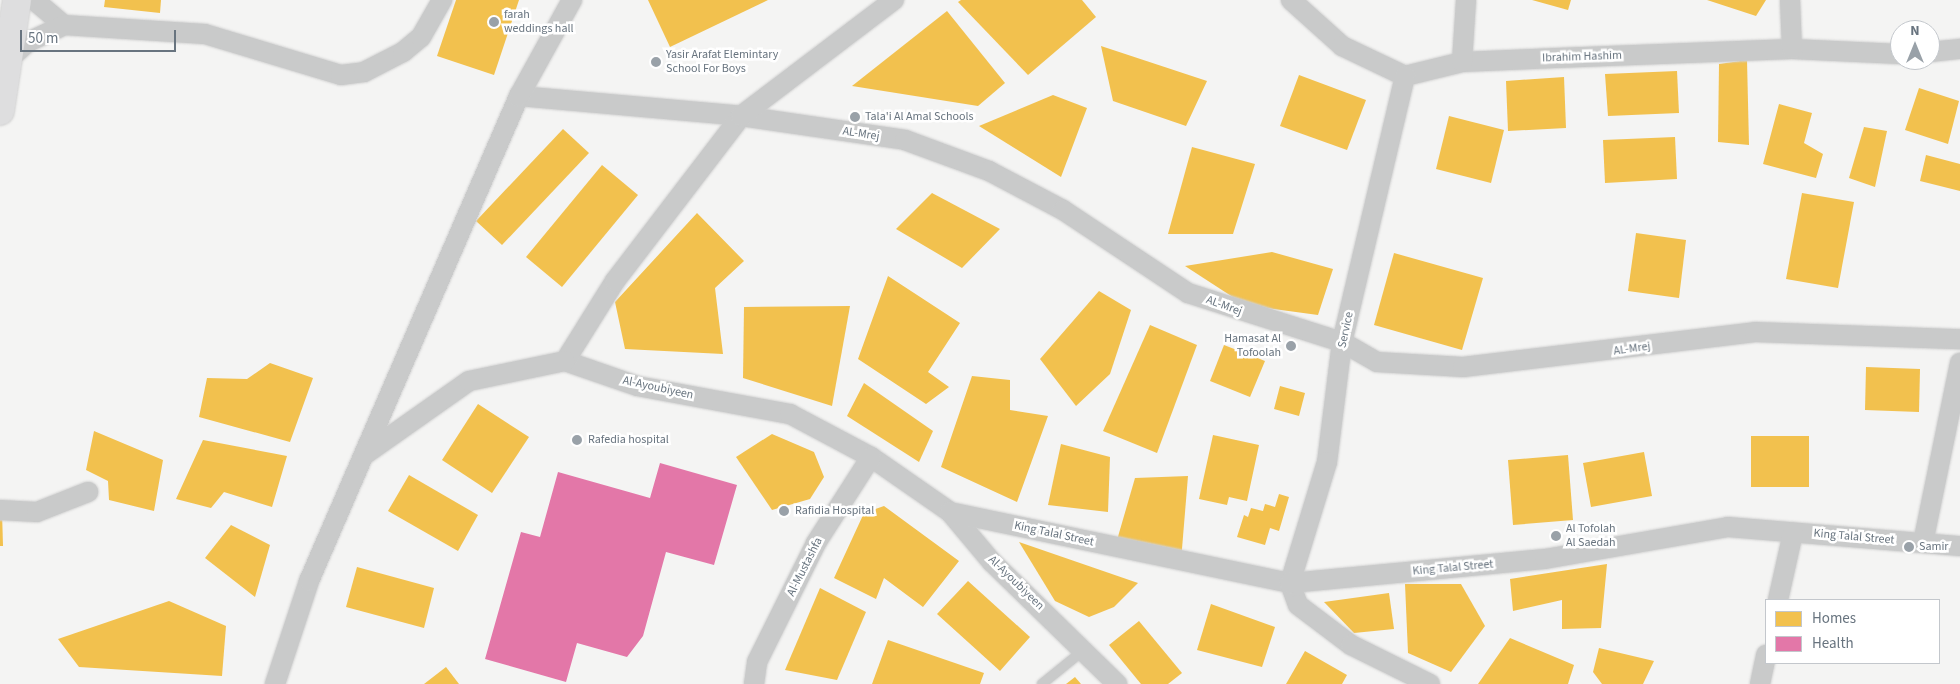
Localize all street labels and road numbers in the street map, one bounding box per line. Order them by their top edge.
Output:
street label: Ibrahim Hashim [1542,48,1622,66]
street label: AL-Mrej [842,124,880,144]
street label: AL-Mrej [1204,293,1244,319]
street label: Service [1335,311,1357,349]
street label: AL-Mrej [1613,339,1651,359]
street label: Al-Ayoubiyeen [621,373,695,403]
street label: King Talal Street [1013,519,1095,549]
street label: King Talal Street [1813,526,1895,548]
street label: Al-Mustashfa [784,535,826,599]
street label: Al-Ayoubiyeen [985,553,1047,613]
street label: King Talal Street [1412,557,1494,579]

